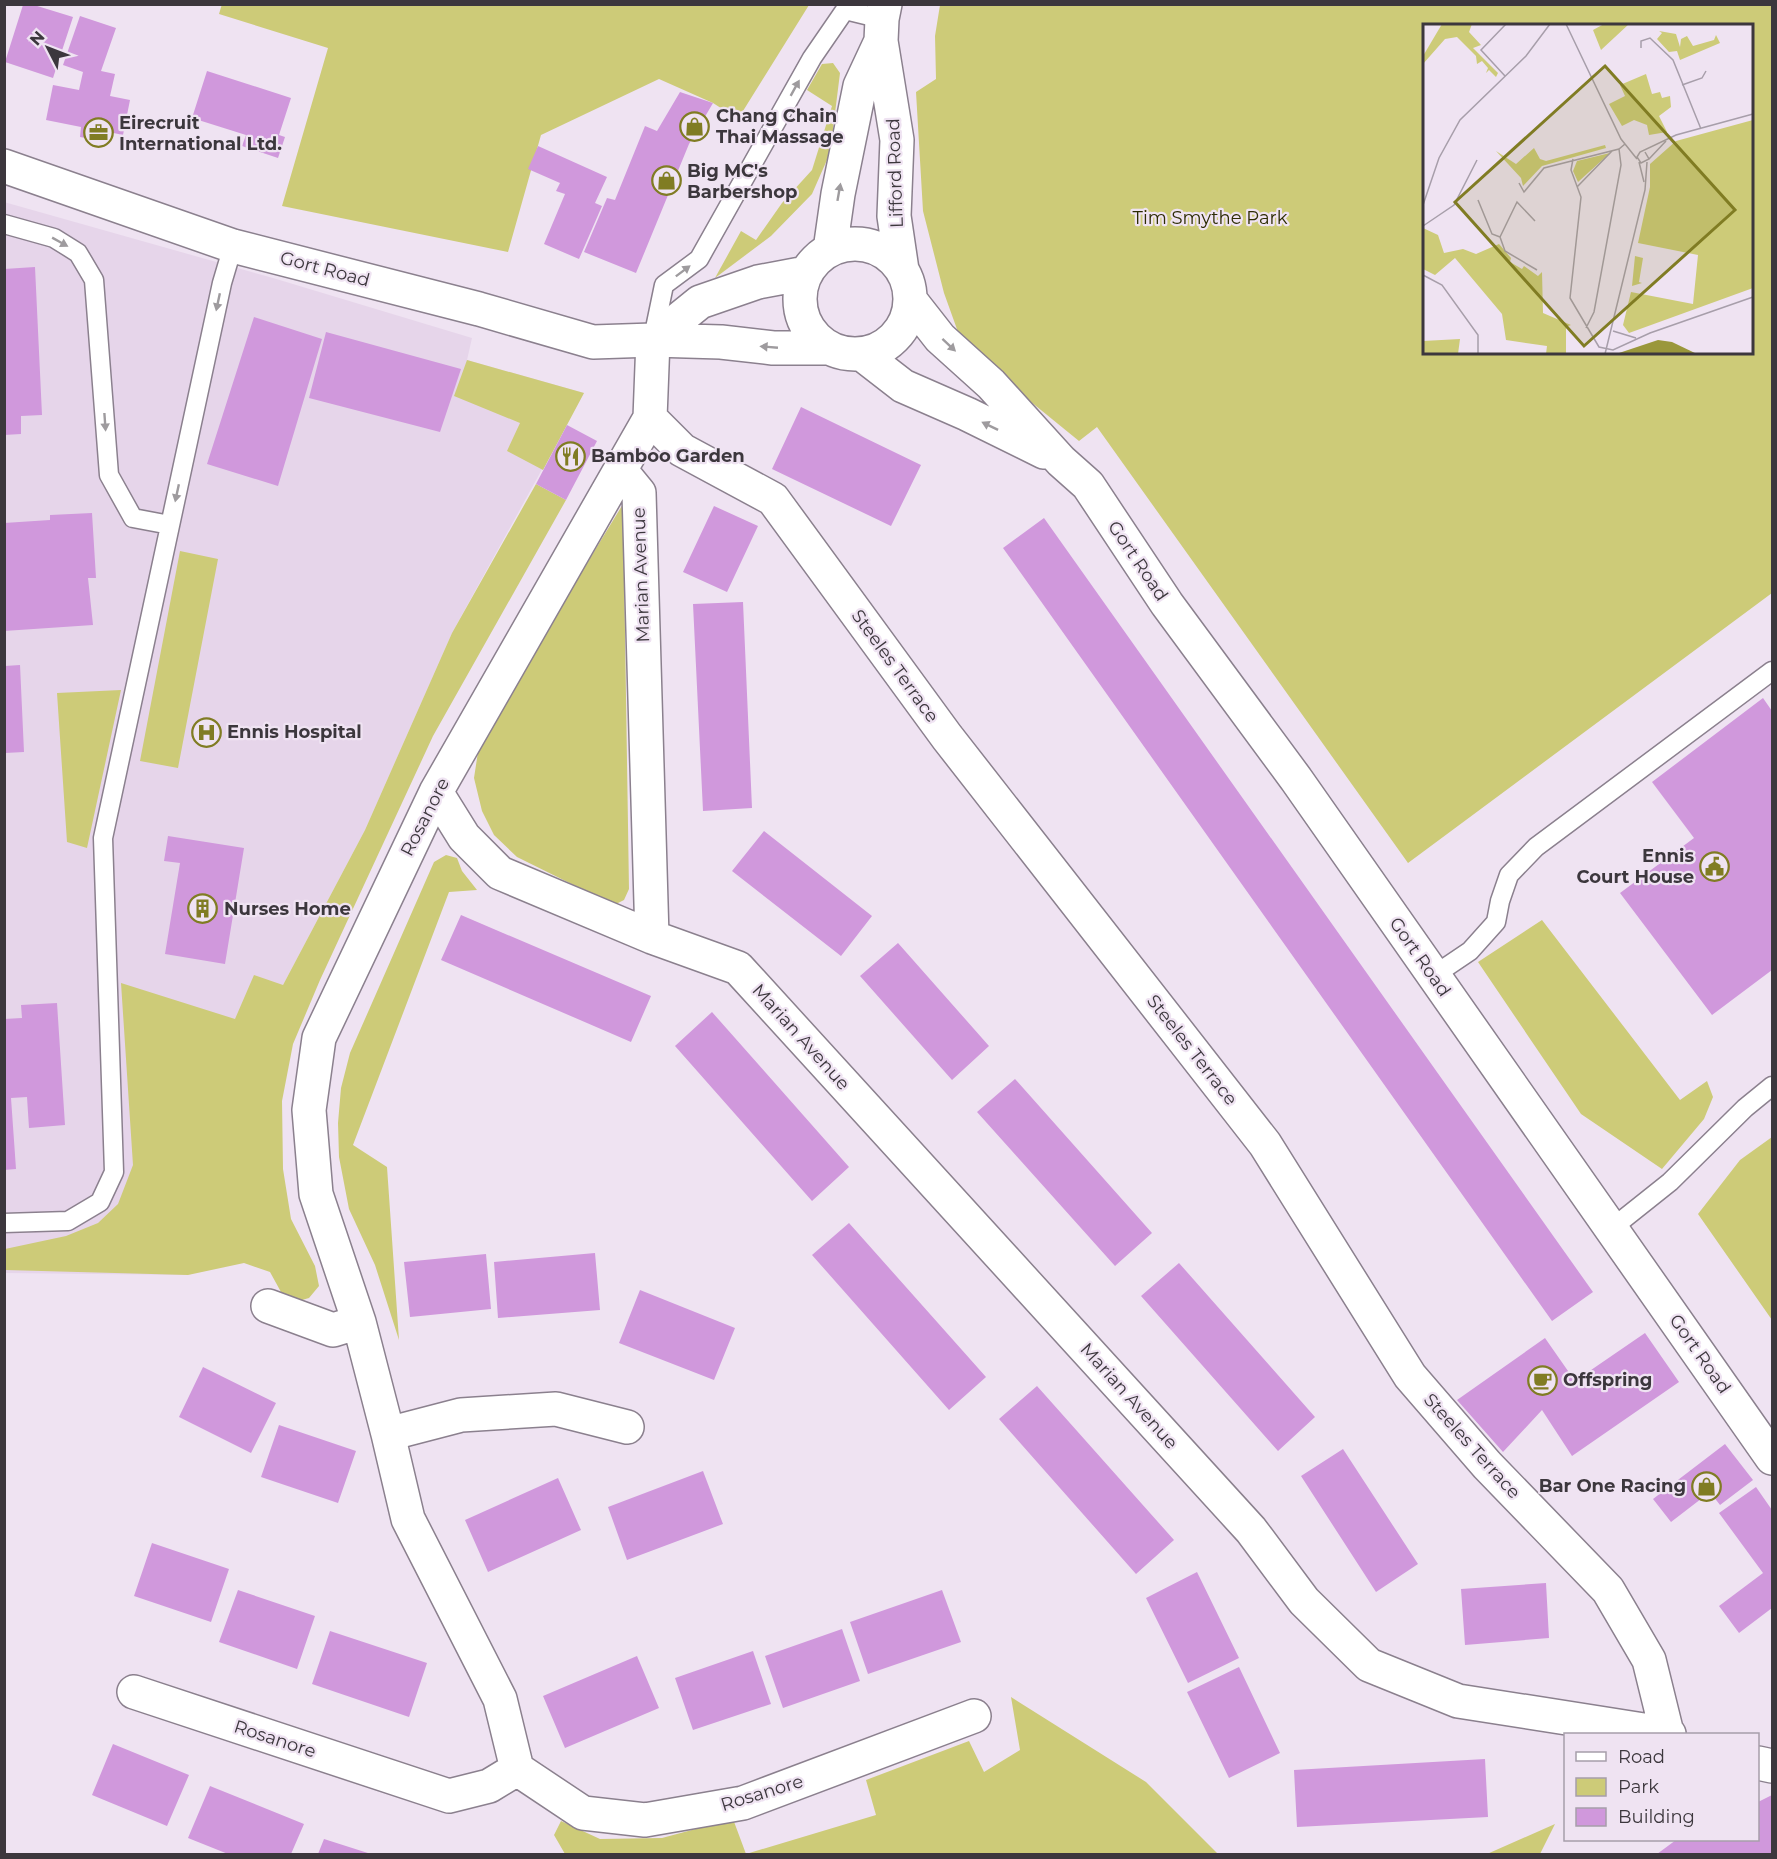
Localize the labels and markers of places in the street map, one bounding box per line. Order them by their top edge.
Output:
place label: Chang Chain Thai Massage [716,105,844,148]
shop icon: Chang Chain Thai Massage [679,110,711,142]
place label: Eirecruit International Ltd. [119,112,282,155]
office icon: Eirecruit International Ltd. [82,117,114,149]
place label: Big MC's Barbershop [687,160,797,203]
shop icon: Big MC's Barbershop [650,165,682,197]
restaurant icon: Bamboo Garden [554,440,586,472]
place label: Bamboo Garden [591,445,745,467]
hospital icon: Ennis Hospital [190,716,222,748]
place label: Ennis Hospital [227,721,362,743]
place label: Ennis Court House [1577,845,1694,888]
public building icon: Ennis Court House [1699,850,1731,882]
building icon: Nurses Home [187,893,219,925]
place label: Nurses Home [224,898,351,920]
cafe icon: Offspring [1526,1364,1558,1396]
place label: Offspring [1563,1369,1652,1391]
shop icon: Bar One Racing [1691,1470,1723,1502]
place label: Bar One Racing [1539,1475,1686,1497]

